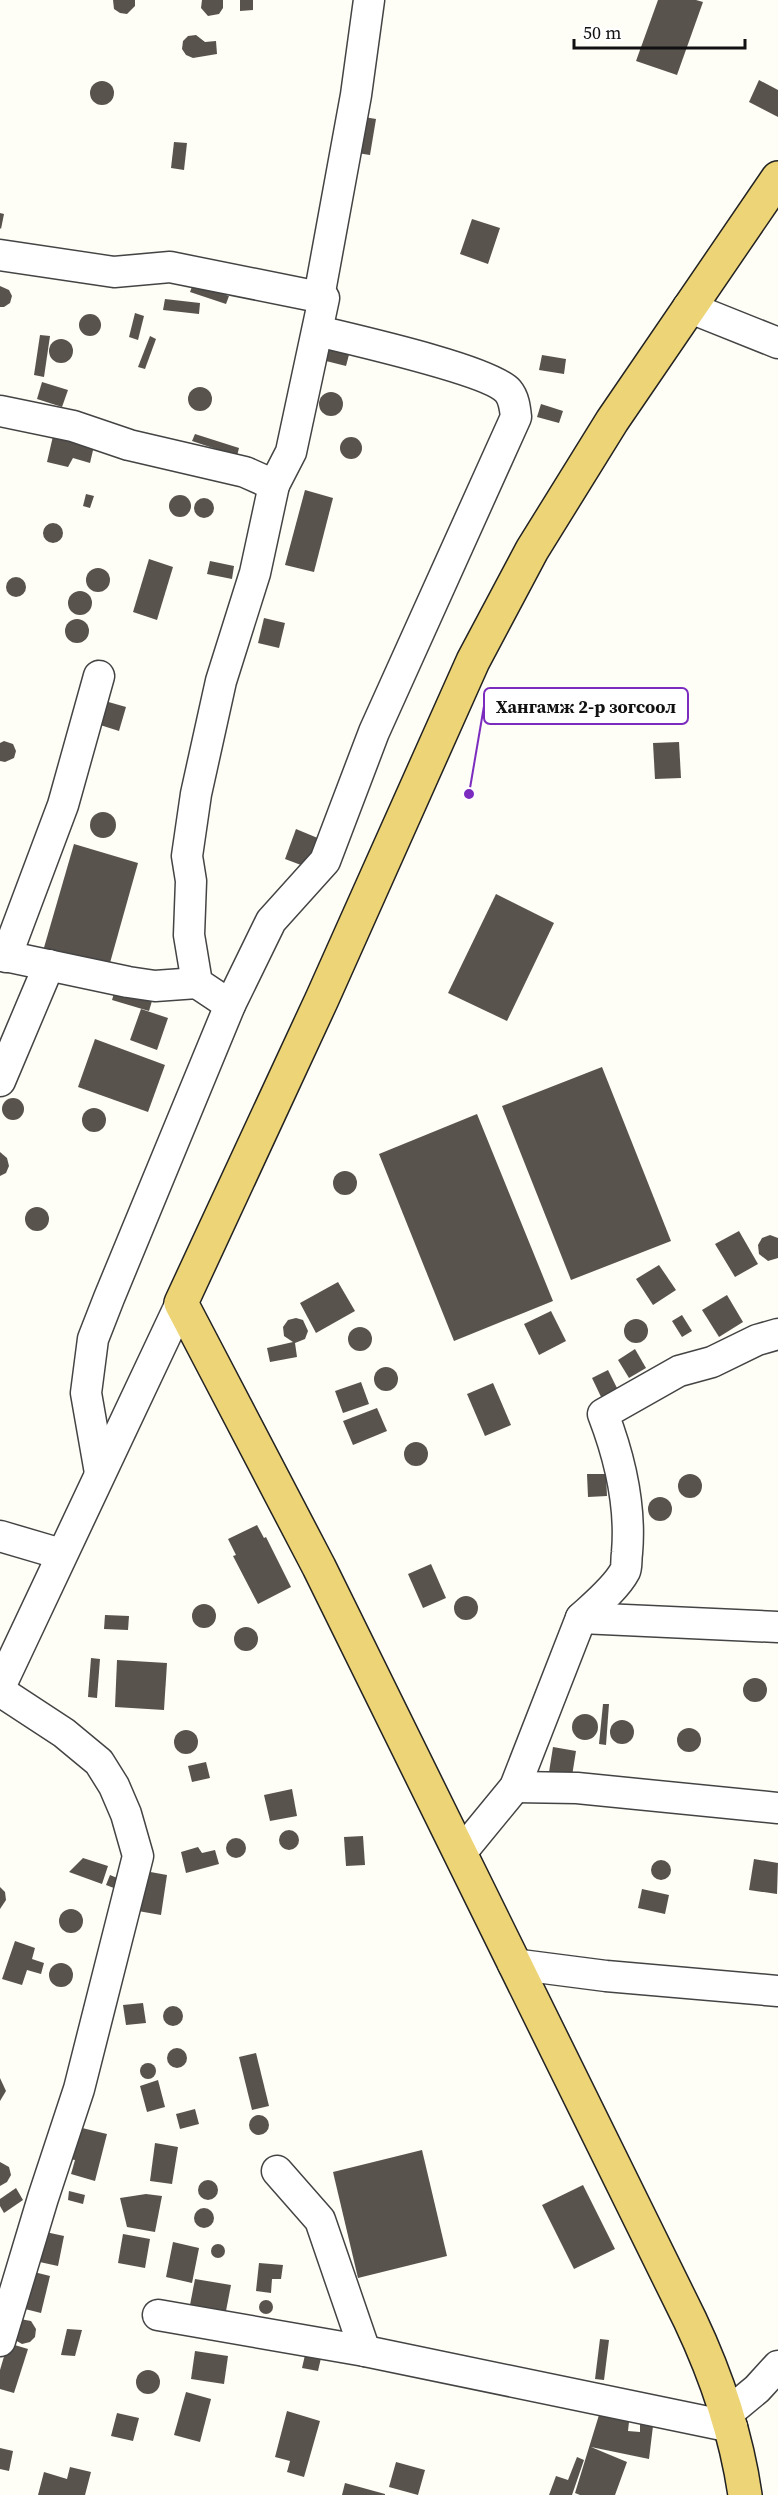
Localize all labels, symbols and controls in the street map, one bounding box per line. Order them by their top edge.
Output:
scale bar [574,12,745,50]
text: 50 m [583,20,621,45]
callout: Хангамж 2-р зогсоол [484,688,688,724]
text: Хангамж 2-р зогсоол [496,694,676,719]

